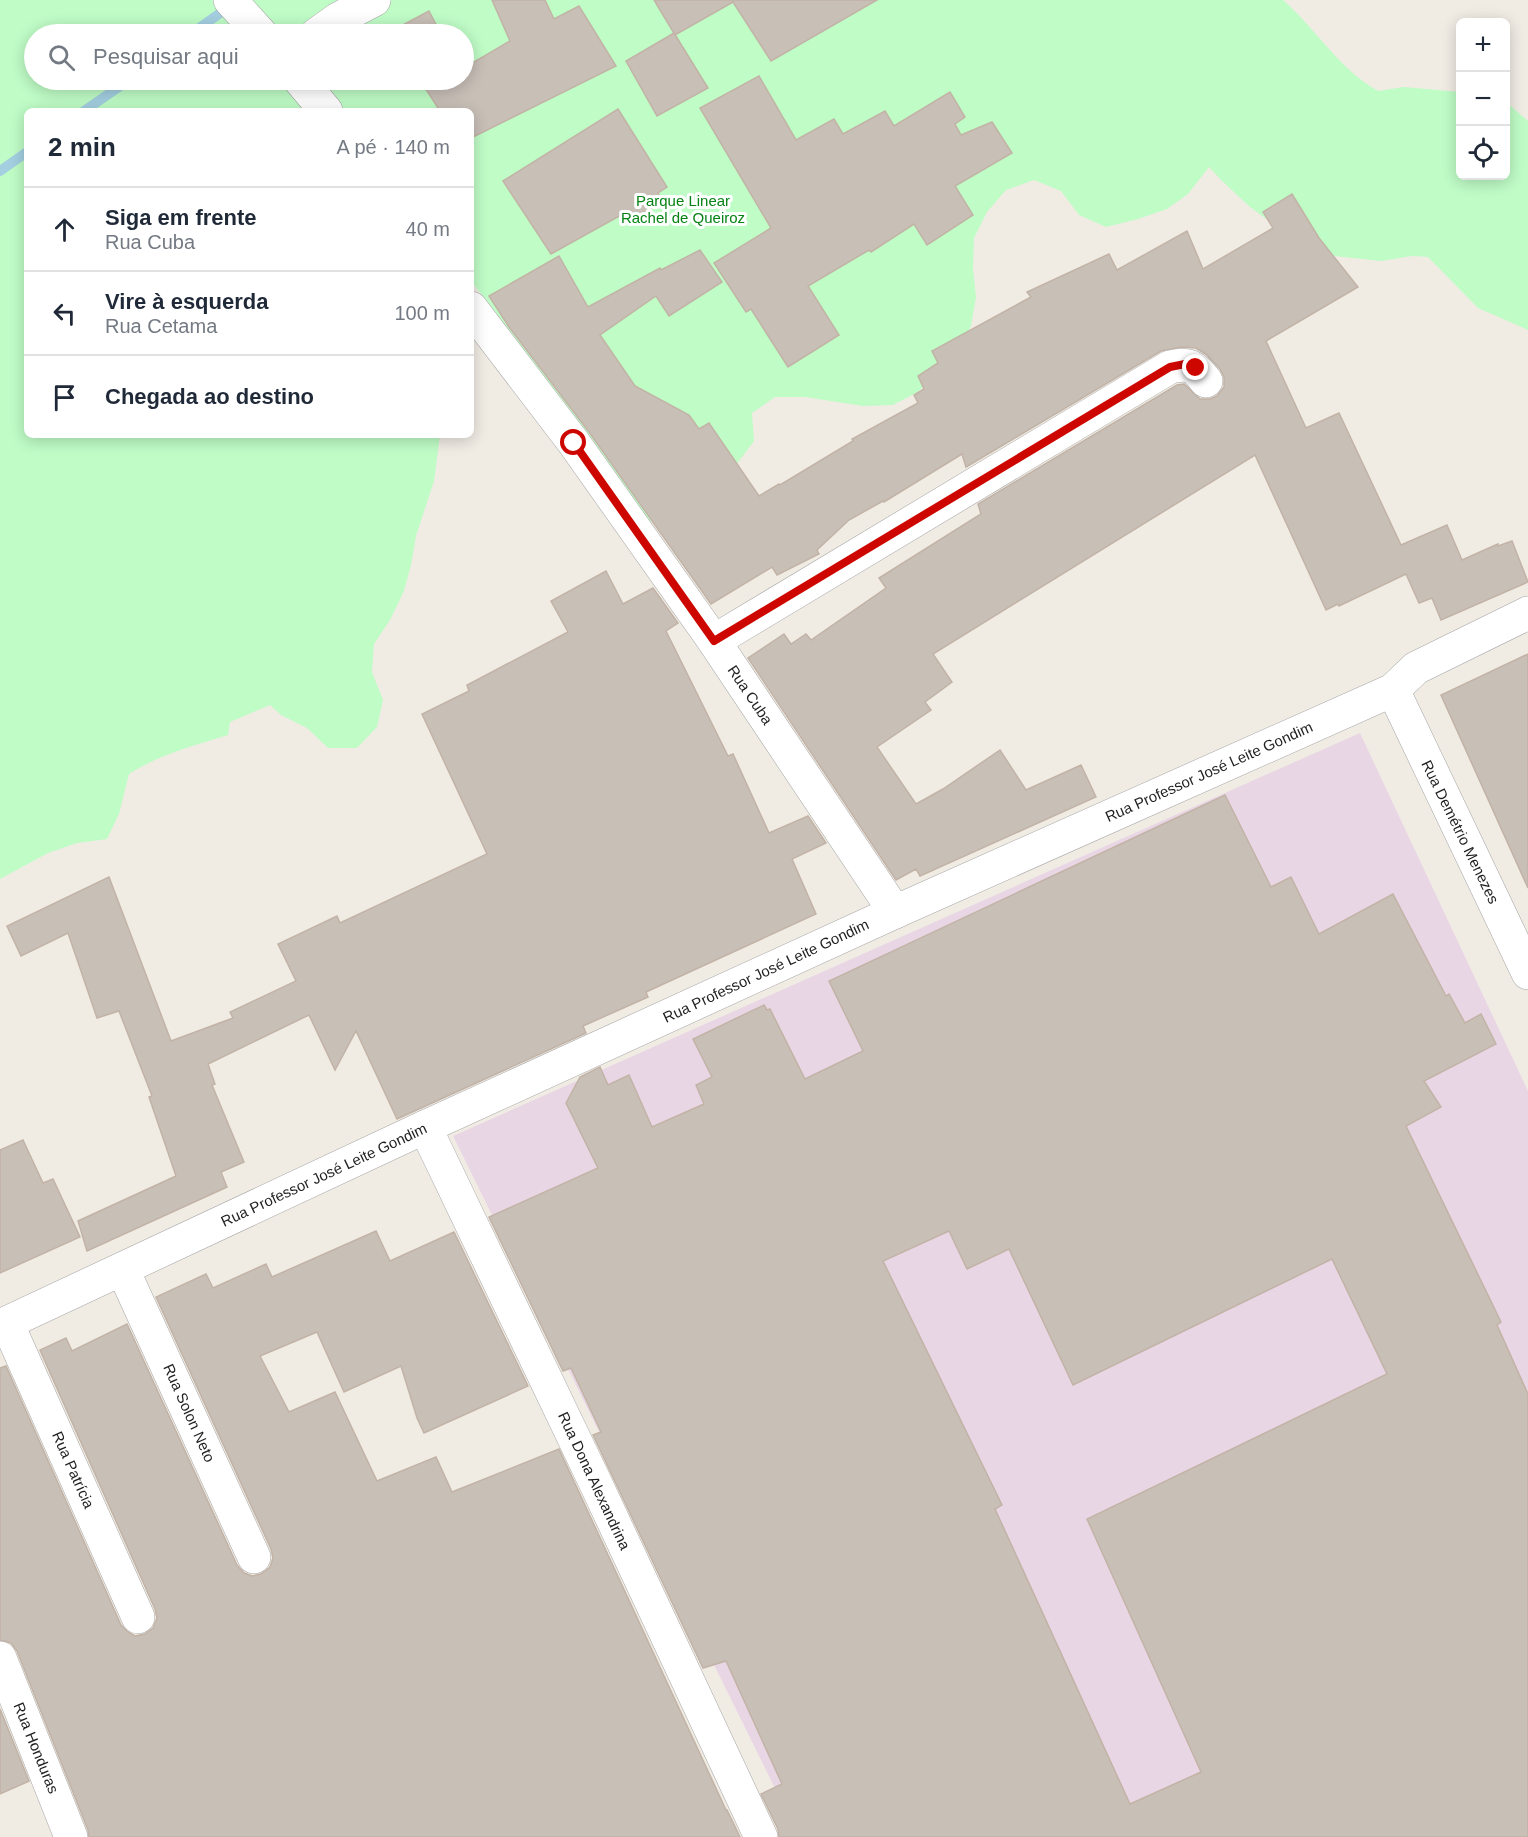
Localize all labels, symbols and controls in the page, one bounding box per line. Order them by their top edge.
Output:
map controls [1456,18,1510,180]
button: + [1456,18,1510,72]
search box [24,24,474,90]
icon: search [45,41,78,74]
text: Pesquisar aqui [93,44,239,69]
button: − [1456,72,1510,126]
button: locate [1456,126,1510,180]
text: 2 min [48,132,116,162]
text: A pé · 140 m [337,136,450,158]
park label: Parque Linear Rachel de Queiroz [621,192,745,226]
text: Siga em frente [105,205,257,230]
icon: ahead [48,213,81,246]
text: 40 m [406,218,450,240]
text: Rua Cuba [105,231,195,253]
text: Vire à esquerda [105,289,268,314]
icon: left [48,297,81,330]
text: 100 m [394,302,450,324]
text: Rua Cetama [105,315,217,337]
route end [1182,354,1208,380]
icon: arrive [48,381,81,414]
text: Chegada ao destino [105,384,314,409]
route start [560,429,586,455]
street label: Rua Cuba [724,662,777,728]
street label: Rua Professor José Leite Gondim [1103,718,1315,825]
street label: Rua Demétrio Menezes [1418,757,1503,906]
street label: Rua Professor José Leite Gondim [660,915,871,1026]
street label: Rua Professor José Leite Gondim [218,1119,429,1230]
street label: Rua Solon Neto [160,1361,219,1465]
street label: Rua Dona Alexandrina [555,1409,634,1553]
street label: Rua Patrícia [49,1429,98,1512]
street label: Rua Honduras [10,1700,62,1796]

